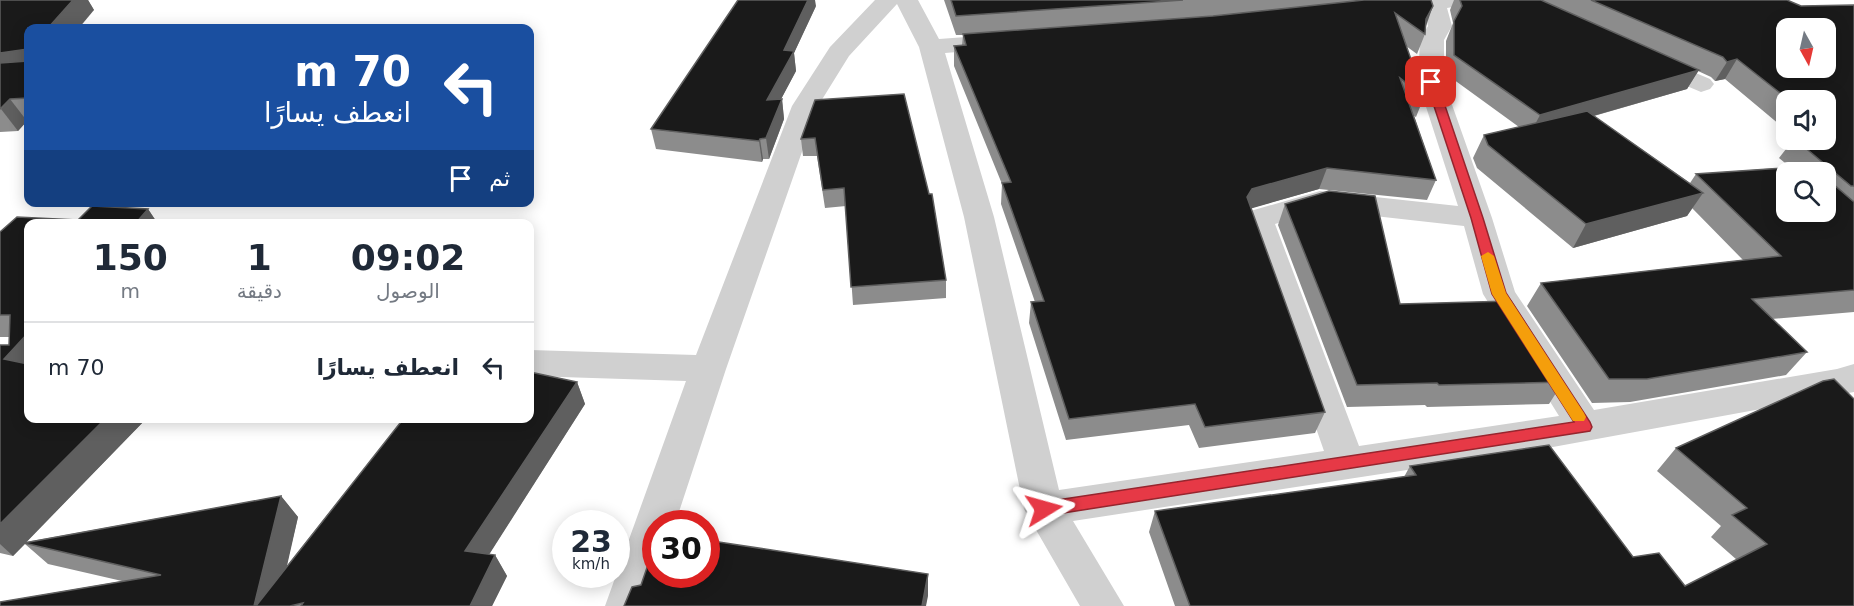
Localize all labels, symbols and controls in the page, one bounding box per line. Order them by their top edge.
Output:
north arrow [1776,18,1836,78]
map controls [1776,18,1836,222]
text: 70 m [294,47,411,96]
icon: left [432,48,510,126]
pin [1405,56,1456,107]
icon: arrive [1414,65,1447,98]
button: sound [1776,90,1836,150]
text: انعطف يسارًا [264,97,411,128]
icon: arrive [444,162,477,195]
button: search [1776,162,1836,222]
text: ثم [489,166,510,191]
text: 150 [93,237,168,278]
text: 1 [247,237,272,278]
text: 09:02 [351,237,465,278]
text: m [121,279,140,303]
text: دقيقة [237,279,282,303]
text: الوصول [376,279,440,303]
icon: left [477,351,510,384]
text: 70 m [48,355,104,380]
text: انعطف يسارًا [316,355,459,380]
position arrow [1012,477,1076,541]
speed limit sign: 30 [642,510,720,588]
text: 23 [570,524,612,559]
text: km/h [572,555,610,573]

